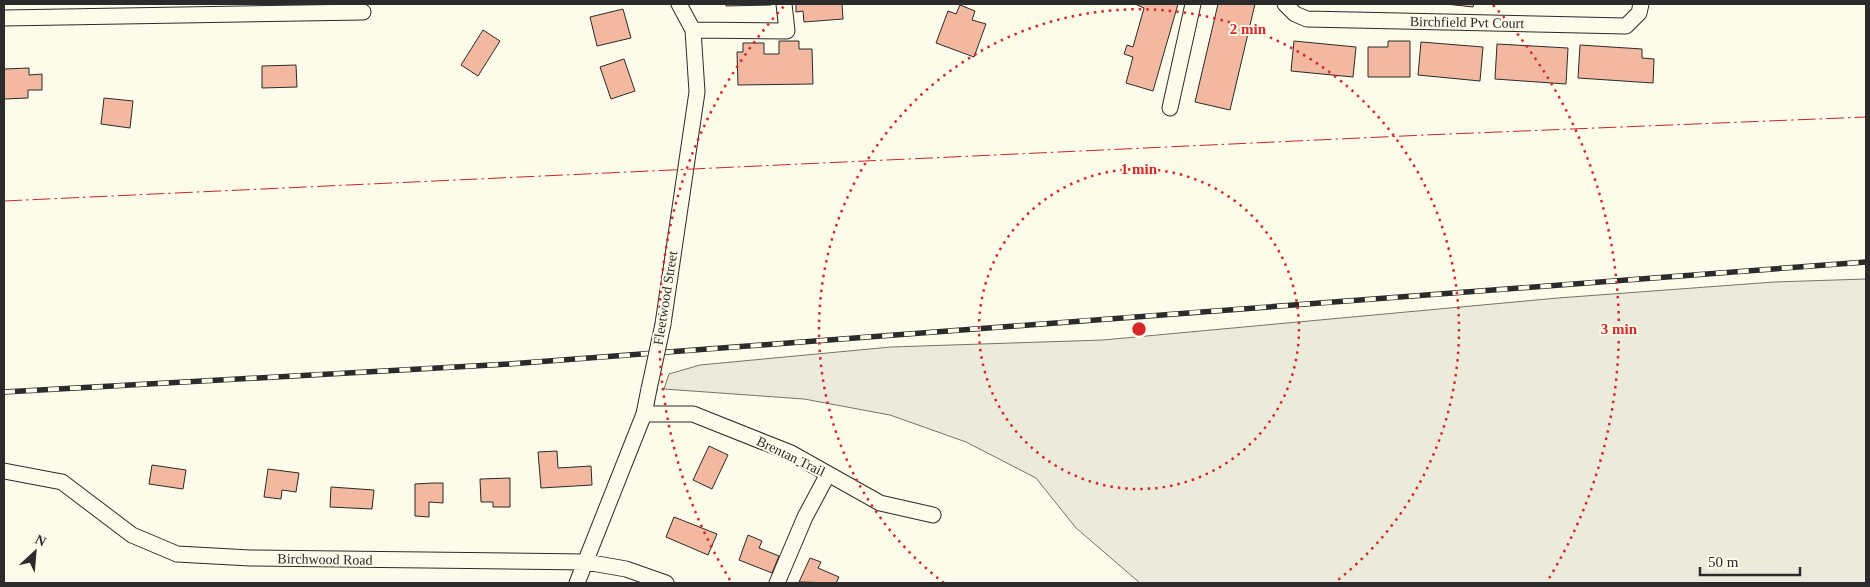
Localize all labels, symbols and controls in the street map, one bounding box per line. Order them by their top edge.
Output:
street label: Birchfield Pvt Court [1410,14,1524,31]
text: 2 min [1230,21,1267,37]
text: 1 min [1121,161,1158,177]
street label: Fleetwood Street [651,250,680,346]
centre of rings [1130,320,1148,338]
text: 3 min [1601,321,1638,337]
street label: Brentan Trail [754,433,828,480]
north arrow [10,527,60,577]
text: N [33,532,48,550]
scale bar [1700,544,1800,576]
street label: Birchwood Road [277,551,373,568]
text: 50 m [1708,554,1739,570]

